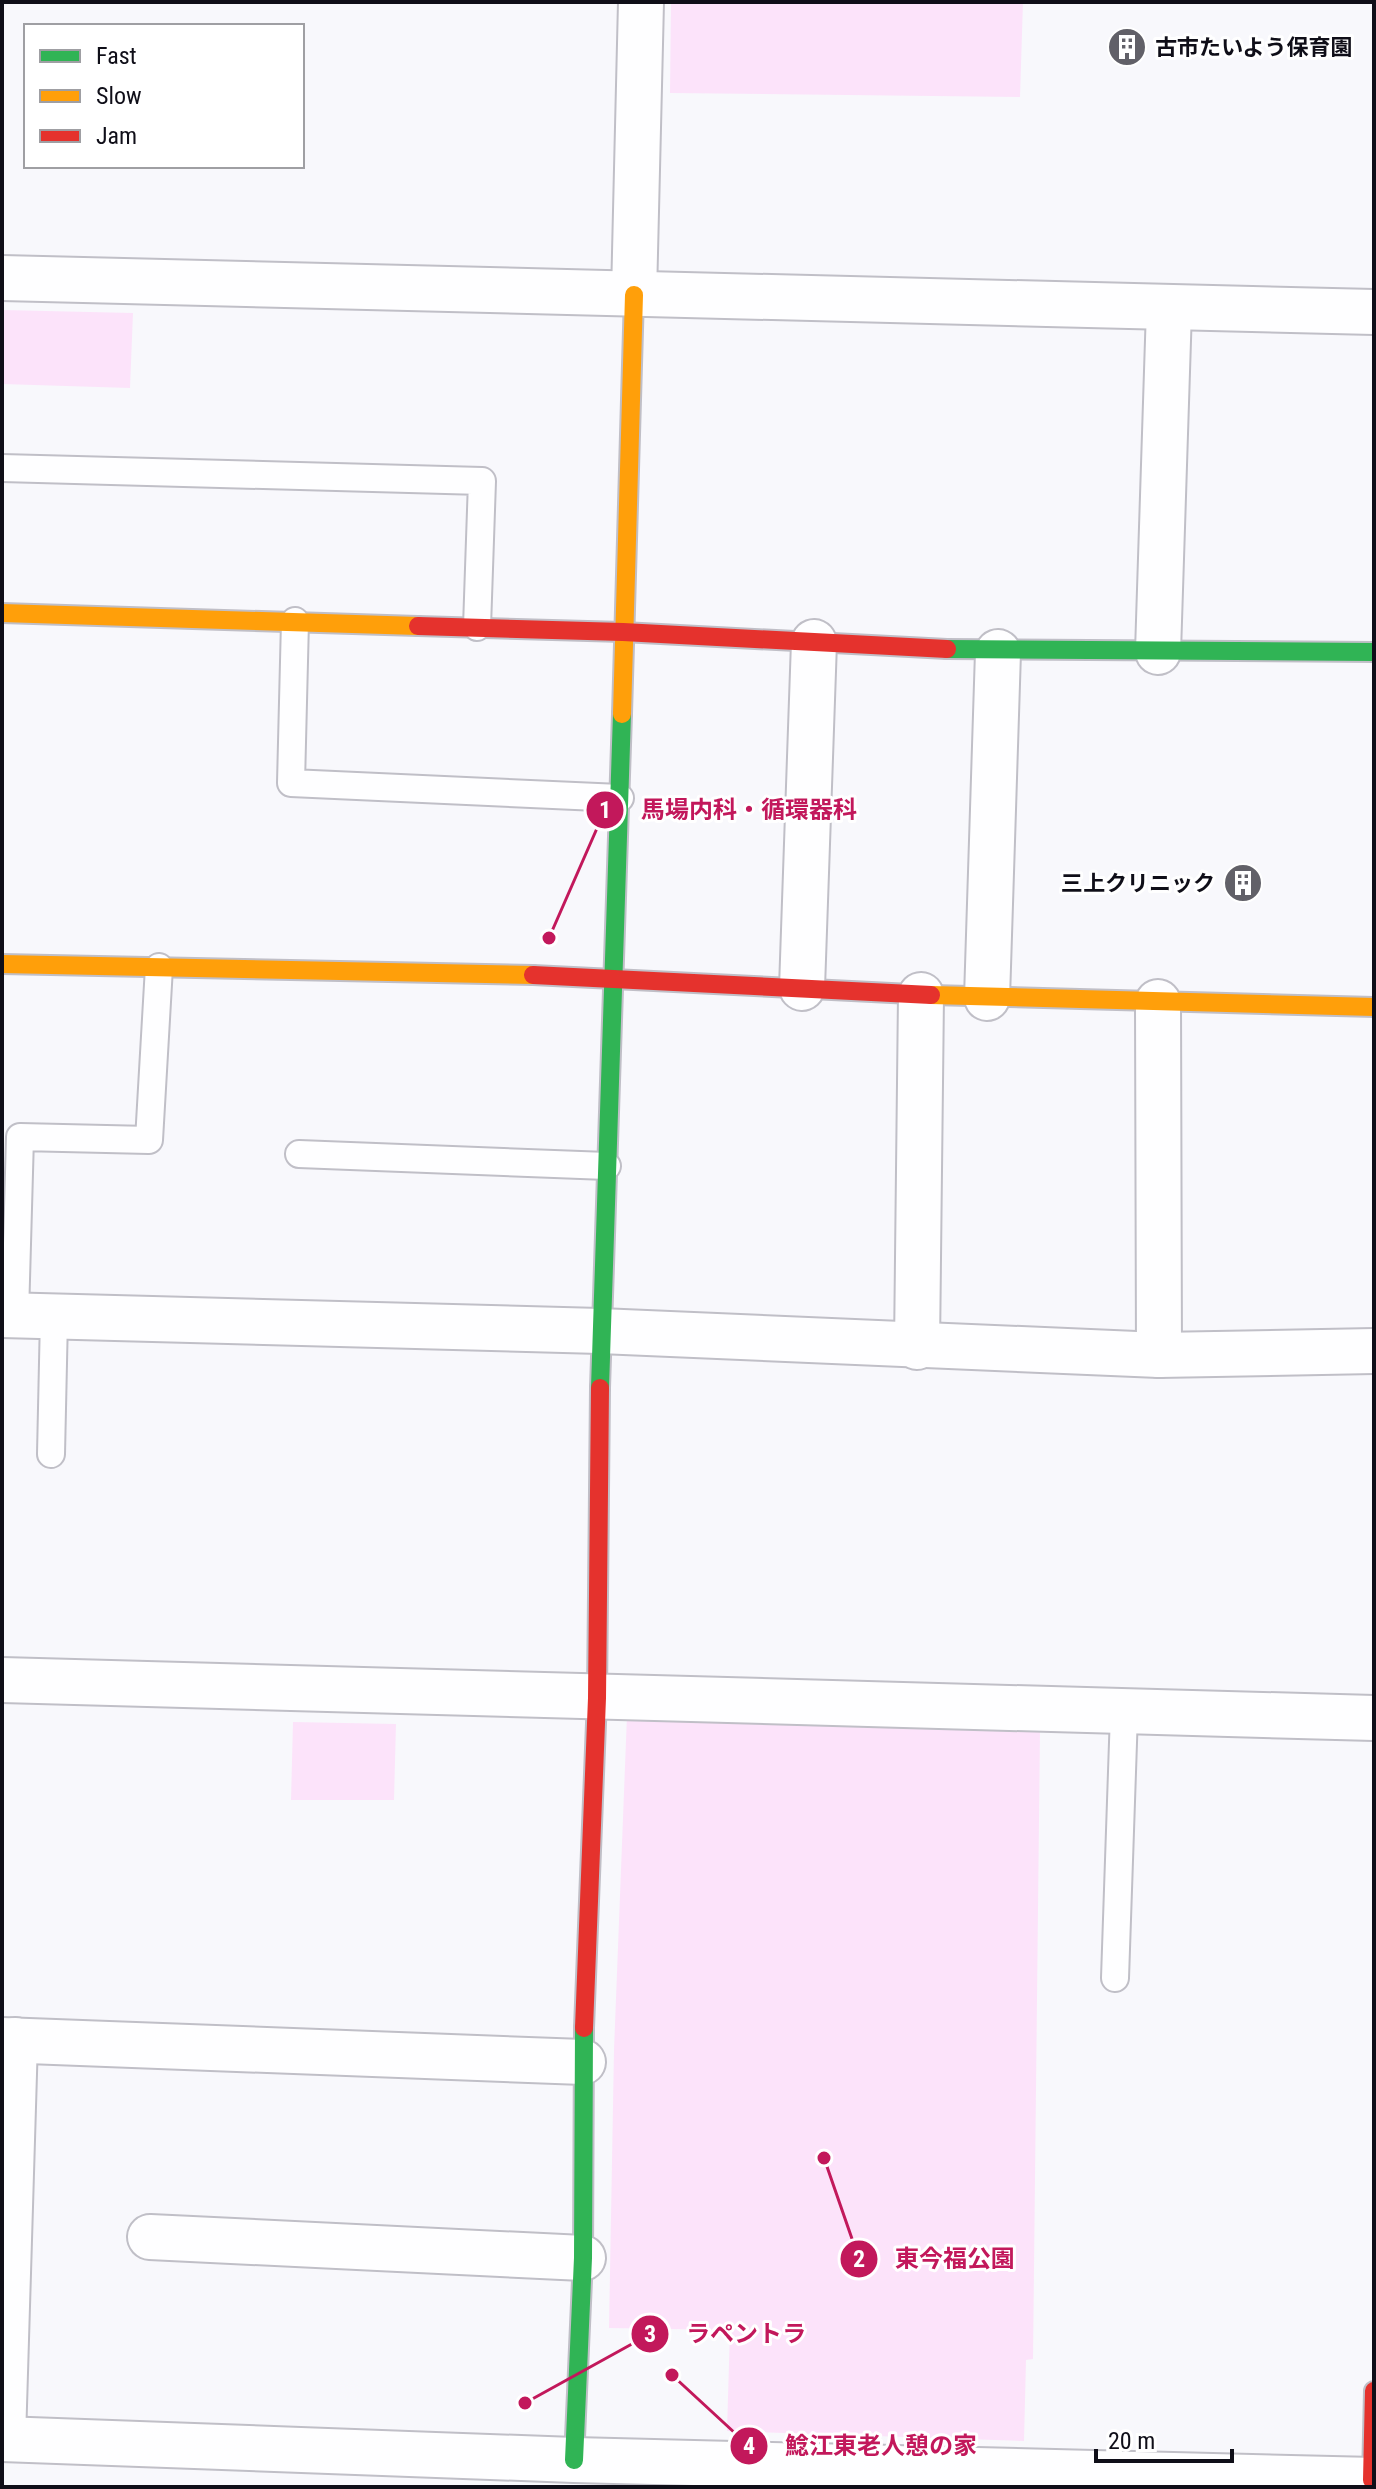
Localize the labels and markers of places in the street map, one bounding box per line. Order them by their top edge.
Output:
building icon: 古市たいよう保育園 [1106,26,1148,68]
place label: 古市たいよう保育園 [1155,35,1353,60]
callout: 馬場内科・循環器科 [585,786,873,834]
building icon: 三上クリニック [1222,862,1264,904]
place label: 三上クリニック [1061,871,1215,896]
callout: 東今福公園 [839,2235,1031,2283]
callout: ラペントラ [630,2310,822,2358]
callout: 鯰江東老人憩の家 [729,2422,993,2470]

